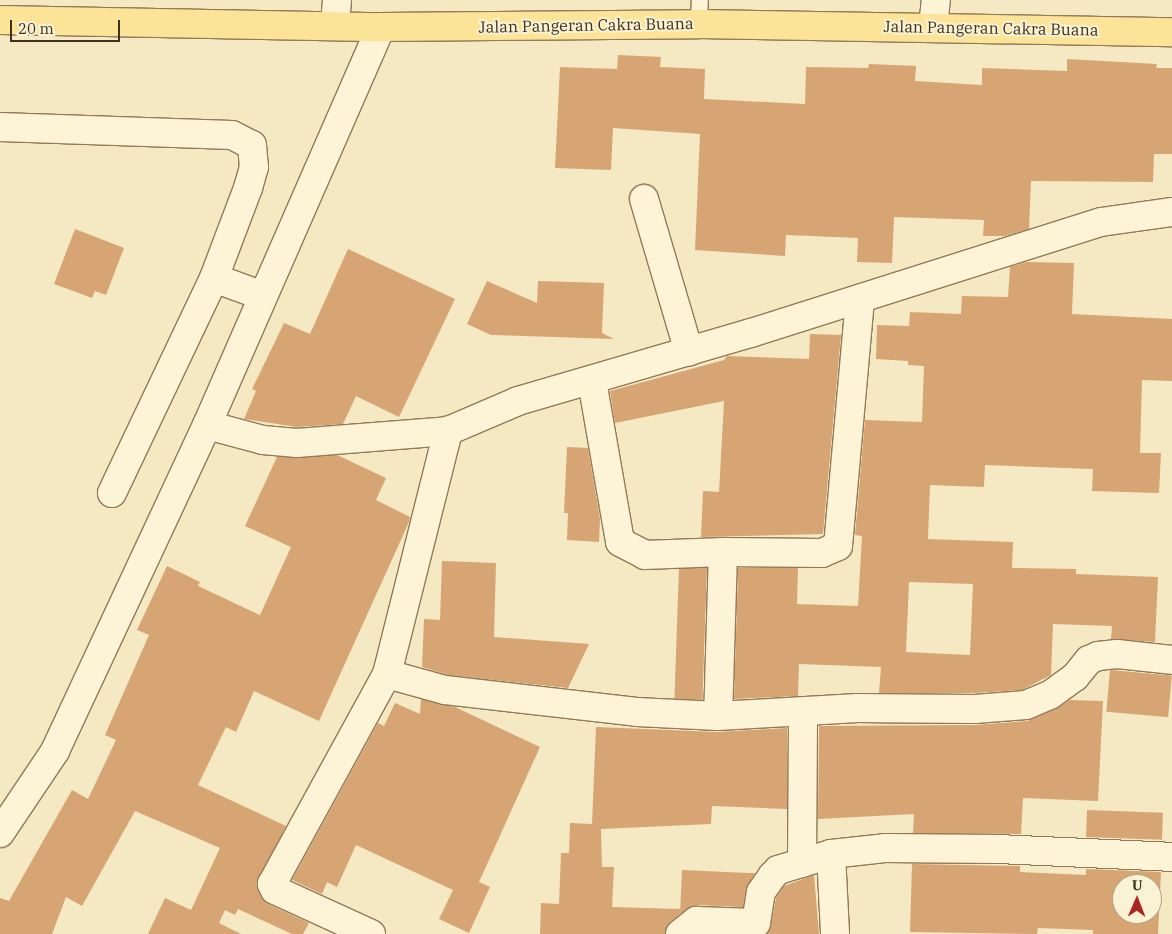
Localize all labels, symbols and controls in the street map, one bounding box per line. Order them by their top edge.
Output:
scale bar [12,10,122,42]
street label: Jalan Pangeran Cakra Buana [478,14,694,36]
street label: Jalan Pangeran Cakra Buana [883,17,1099,39]
text: 20 m [18,19,54,38]
north arrow [1112,874,1162,924]
text: U [1132,876,1143,894]

